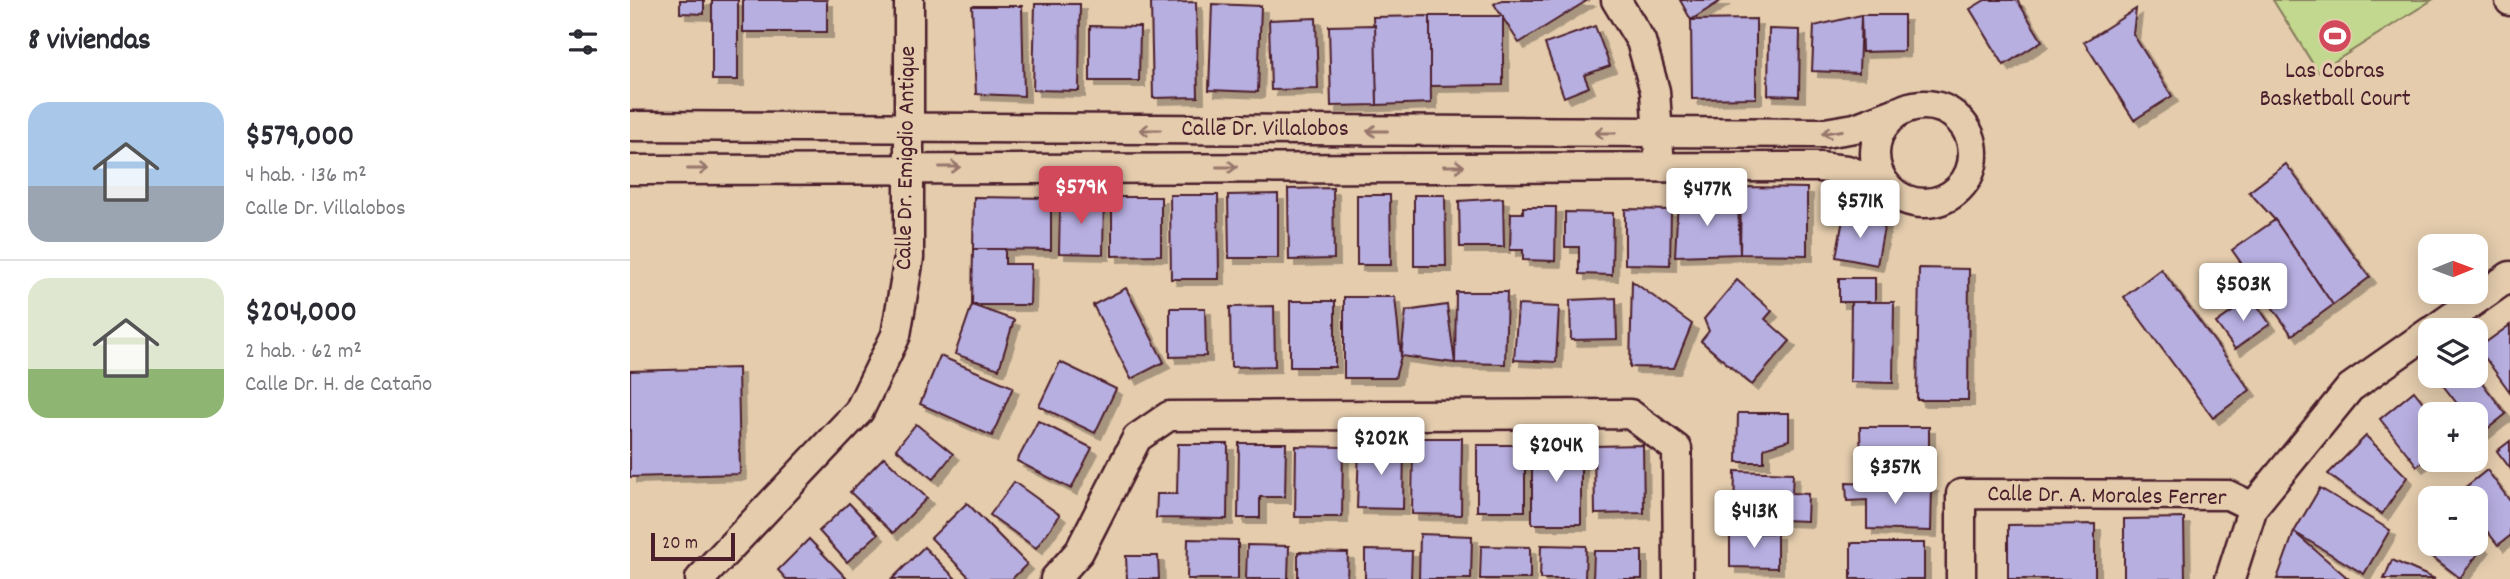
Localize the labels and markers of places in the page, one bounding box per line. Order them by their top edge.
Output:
sports icon: Las Cobras Basketball Court [2316,17,2354,55]
place label: Las Cobras Basketball Court [2259,55,2411,117]
pin: $579K [1032,166,1130,226]
pin: $477K [1658,168,1756,228]
pin: $571K [1811,180,1909,240]
pin: $503K [2194,264,2292,323]
pin: $202K [1332,418,1430,477]
pin: $204K [1507,424,1605,484]
pin: $357K [1846,447,1944,506]
pin: $413K [1705,490,1803,550]

